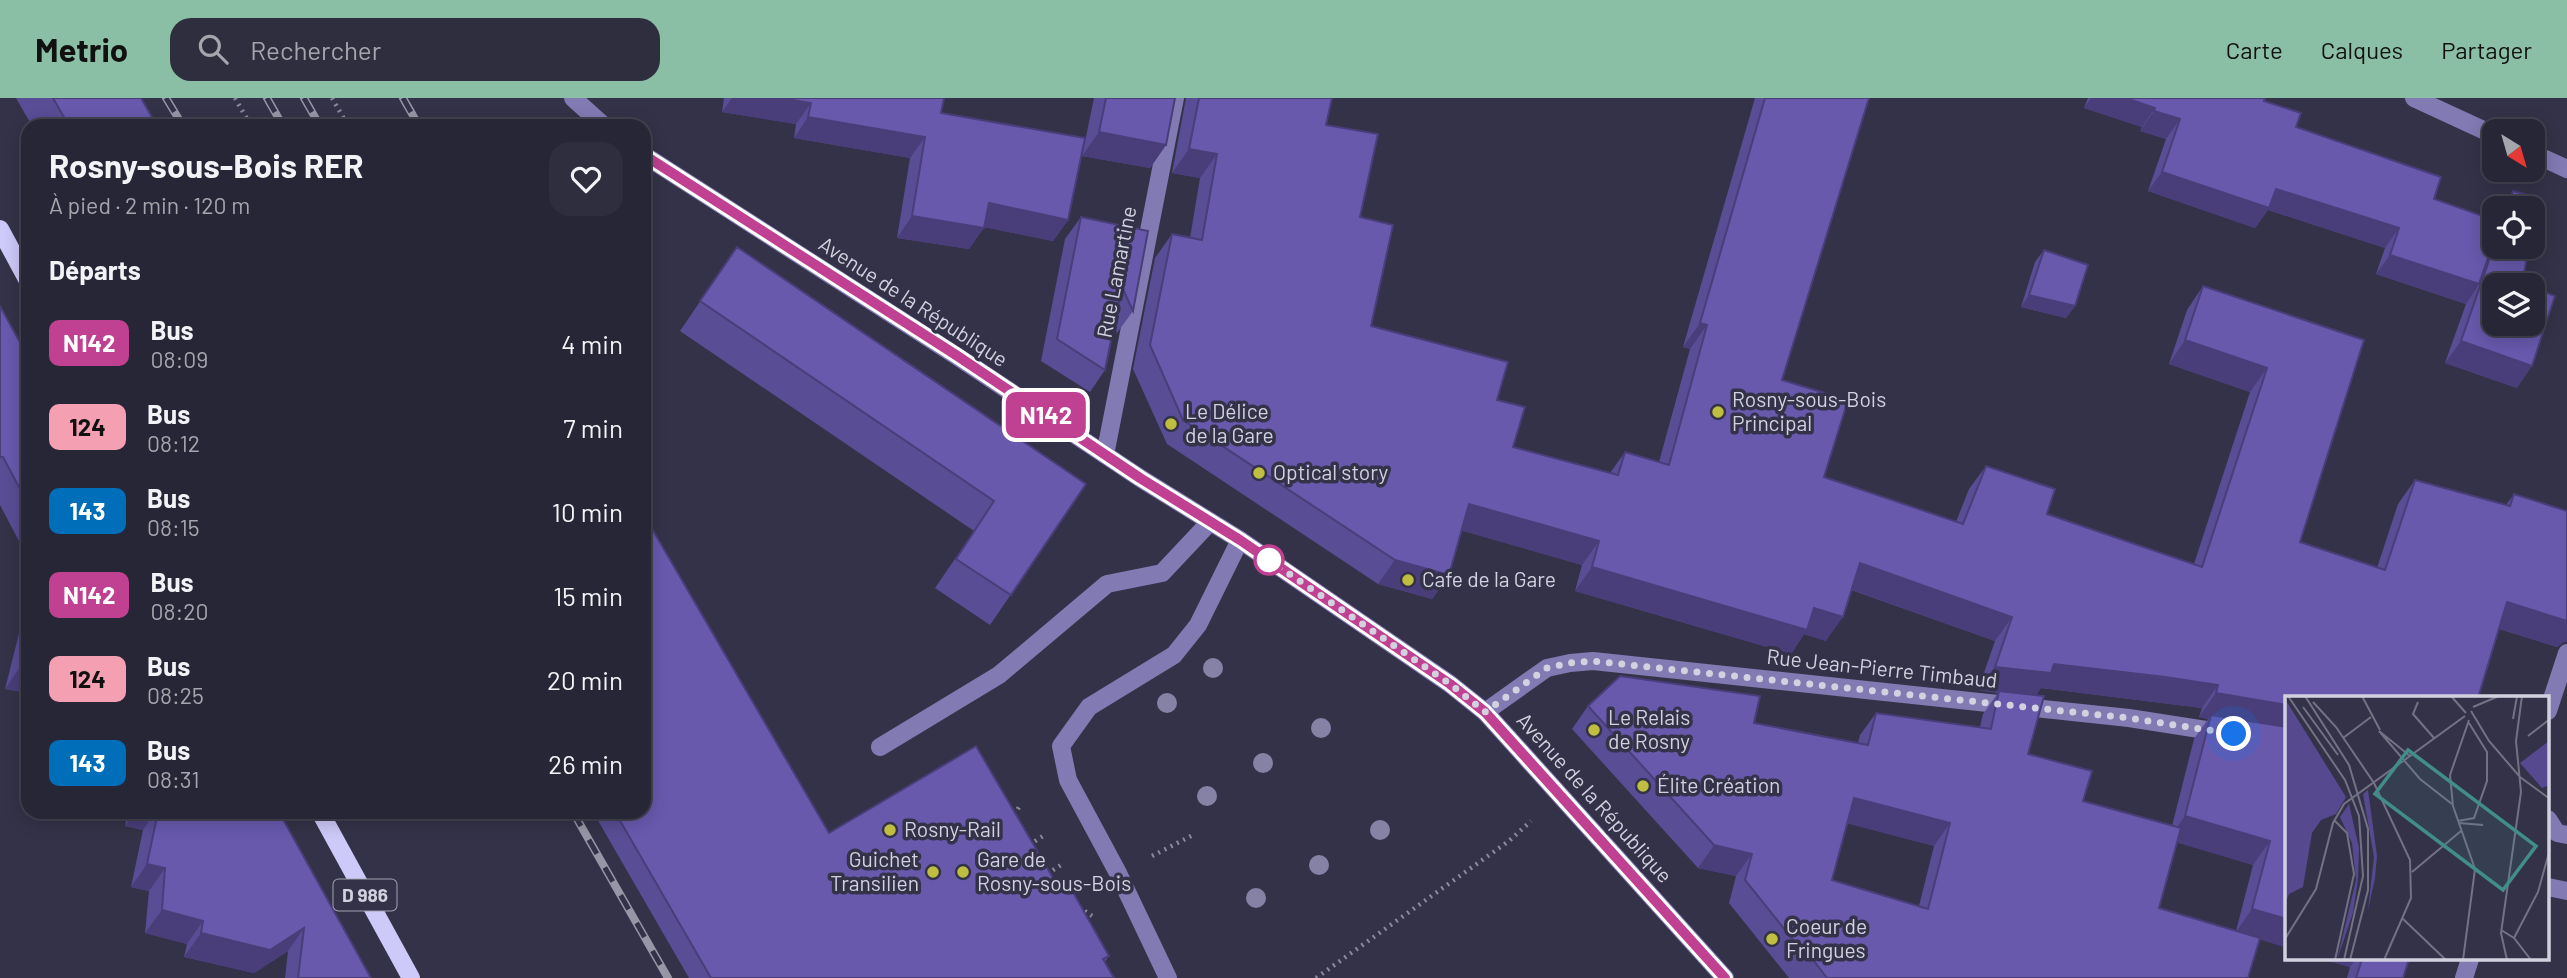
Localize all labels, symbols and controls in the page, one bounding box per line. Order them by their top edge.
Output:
search box [170,18,660,81]
text: Metrio [35,29,128,69]
icon: search [194,30,232,68]
text: Rechercher [250,34,381,65]
text: Carte [2226,35,2283,64]
text: Calques [2321,35,2403,64]
text: Partager [2441,35,2532,64]
north arrow [2482,119,2544,182]
map controls [2482,119,2545,336]
button: heart [549,142,623,216]
text: Rosny-sous-Bois RER [49,145,364,185]
text: À pied · 2 min · 120 m [49,191,250,219]
button: locate [2482,196,2545,259]
street label: Rue Lamartine [1091,204,1141,340]
street label: Avenue de la République [815,230,1013,371]
text: Départs [49,254,141,285]
button: layers [2482,273,2545,336]
text: Bus [150,314,194,345]
text: N142 [63,328,115,357]
text: 4 min [561,328,623,359]
text: 08:09 [150,345,208,373]
place label: Rosny-sous-Bois Principal [1732,386,1886,435]
line badge: N142 [997,392,1095,438]
text: Bus [147,398,190,429]
place label: Le Délice de la Gare [1185,398,1274,447]
text: N142 [1020,400,1072,429]
marker: Rosny-sous-Bois Principal [1710,404,1726,420]
text: 124 [69,412,106,441]
text: 7 min [563,412,623,443]
marker: Le Délice de la Gare [1163,416,1179,432]
text: 08:12 [147,429,200,457]
place label: Optical story [1273,459,1388,484]
marker: Optical story [1251,465,1267,481]
text: Bus [147,482,190,513]
text: 143 [70,496,105,525]
text: 10 min [552,496,623,527]
text: 08:15 [147,513,200,541]
unlabelled marker [1254,545,1284,575]
text: Bus [150,566,194,597]
place label: Cafe de la Gare [1422,566,1556,591]
marker: Cafe de la Gare [1400,572,1416,588]
text: N142 [63,580,115,609]
text: 15 min [553,580,623,611]
text: 08:20 [150,597,209,625]
street label: Rue Jean-Pierre Timbaud [1766,643,1999,692]
text: Bus [147,650,190,681]
text: 124 [69,664,106,693]
text: 20 min [547,664,623,695]
text: 08:25 [147,681,204,709]
inset map [2285,696,2550,960]
place label: Le Relais de Rosny [1608,704,1690,753]
street label: Avenue de la République [1512,707,1678,887]
your location [2216,716,2251,751]
marker: Le Relais de Rosny [1586,722,1602,738]
text: Bus [147,734,190,765]
text: 143 [70,748,105,777]
text: 26 min [548,748,623,779]
text: 08:31 [147,765,200,793]
place label: Élite Création [1657,772,1780,797]
marker: Élite Création [1635,778,1651,794]
place label: Rosny-Rail [904,816,1001,841]
marker: Rosny-Rail [882,822,898,838]
place label: Guichet Transilien [830,846,919,895]
place label: Gare de Rosny-sous-Bois [977,846,1131,895]
marker: Guichet Transilien [925,864,941,880]
marker: Gare de Rosny-sous-Bois [955,864,971,880]
road number: D 986 [334,880,396,910]
place label: Coeur de Fringues [1786,913,1867,962]
marker: Coeur de Fringues [1764,931,1780,947]

